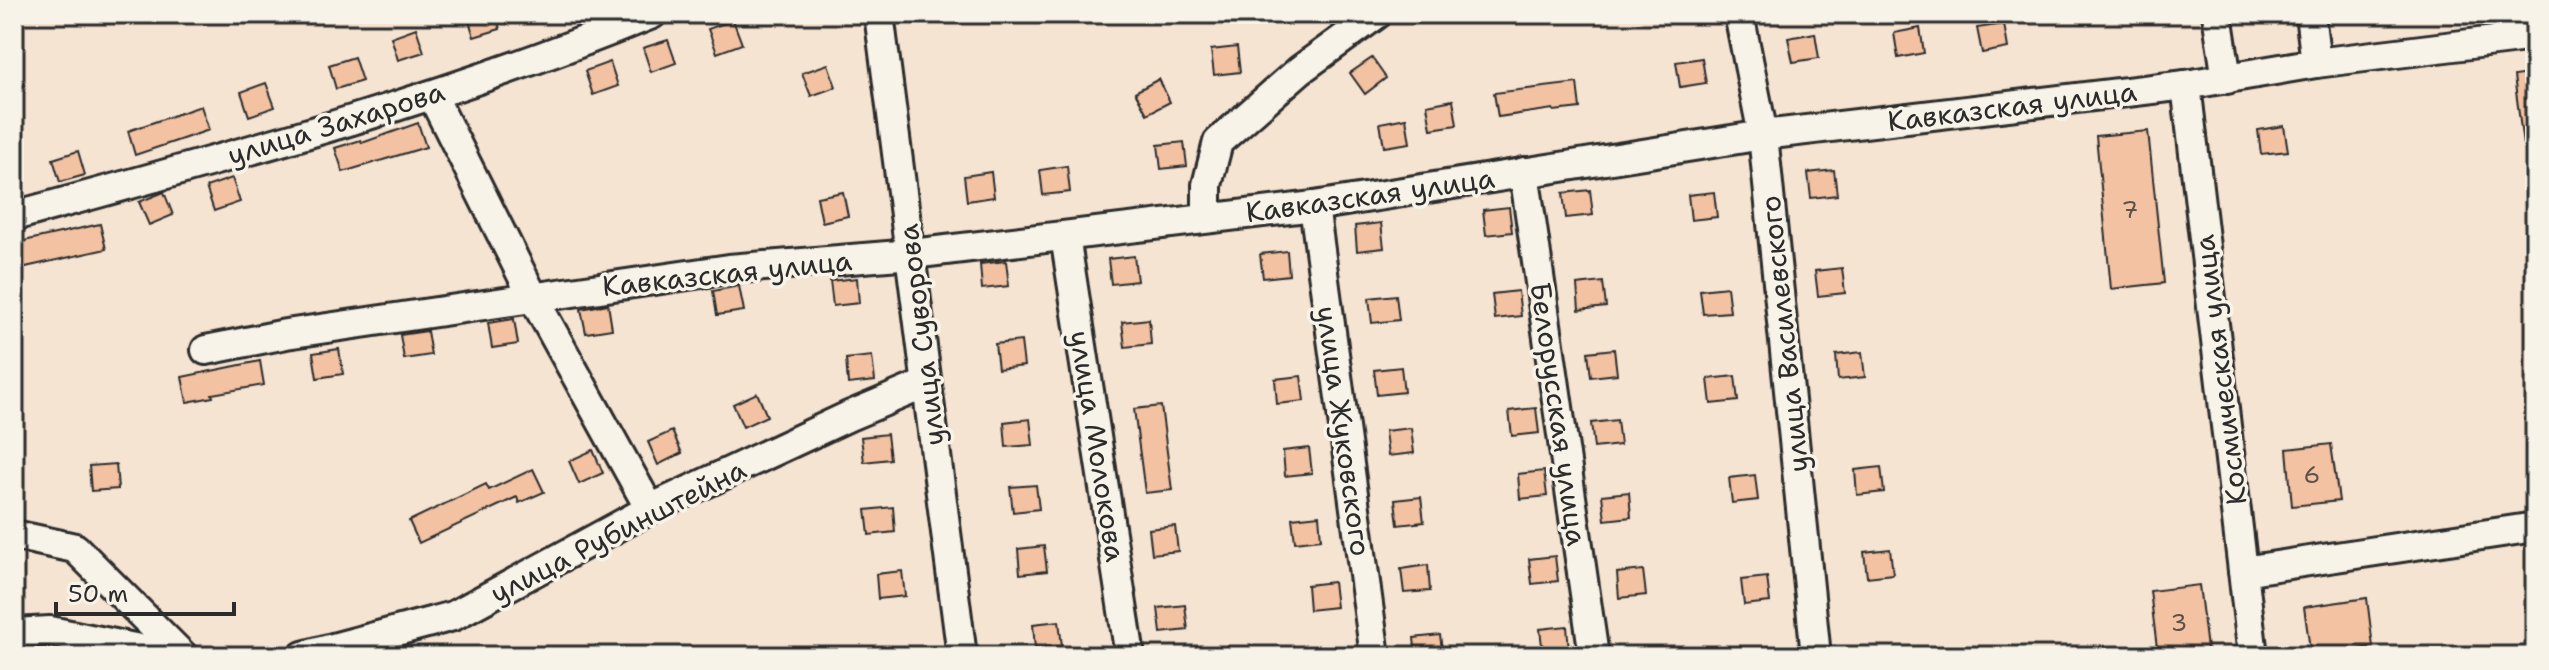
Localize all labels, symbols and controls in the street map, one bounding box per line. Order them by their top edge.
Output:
street label: улица Захарова [223,72,449,174]
street label: Кавказская улица [1885,72,2139,140]
street label: Кавказская улица [1243,159,1497,231]
street label: улица Василевского [1751,194,1817,474]
house number: 7 [2122,194,2138,226]
street label: улица Суворова [889,222,953,448]
street label: Космическая улица [2185,233,2255,507]
street label: Кавказская улица [600,241,854,305]
street label: Белорусская улица [1522,280,1596,548]
street label: улица Жуковского [1308,303,1380,559]
street label: улица Молокова [1061,328,1135,564]
street label: улица Рубинштейна [484,450,752,612]
house number: 6 [2304,459,2320,491]
scale bar [56,566,234,616]
text: 50 m [68,578,128,610]
house number: 3 [2171,607,2187,639]

